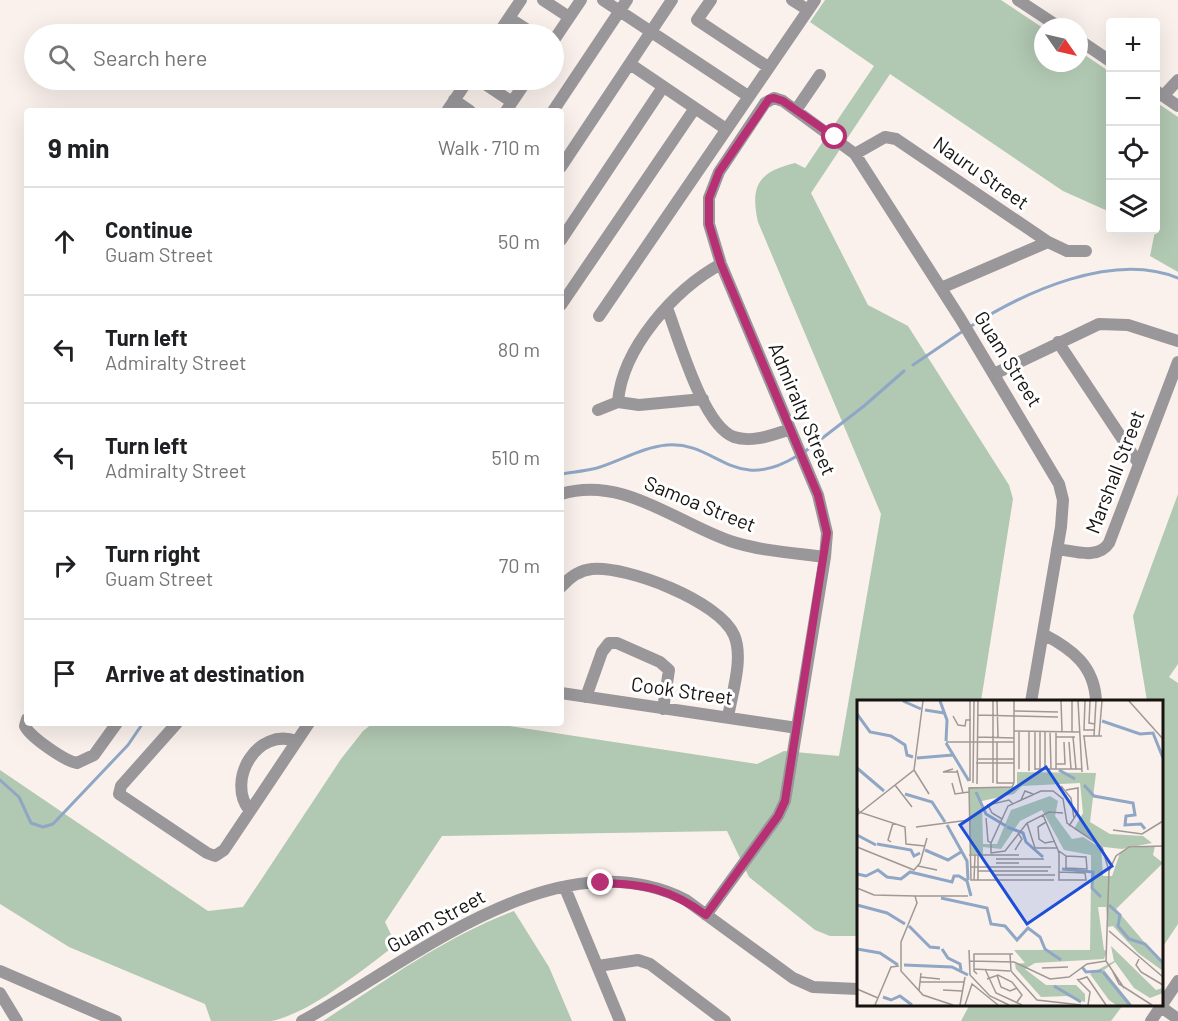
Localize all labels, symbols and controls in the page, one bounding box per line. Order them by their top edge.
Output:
north arrow [1034,18,1088,72]
map controls [1106,18,1160,234]
button: + [1106,18,1160,72]
search box [24,24,564,90]
icon: search [45,41,78,74]
text: Search here [93,44,207,70]
button: − [1106,72,1160,126]
route start [821,123,847,149]
button: locate [1106,126,1160,180]
street label: Nauru Street [929,130,1034,214]
text: 9 min [48,132,110,163]
text: Walk · 710 m [438,135,540,159]
button: layers [1106,180,1160,234]
text: Continue [105,216,193,242]
icon: ahead [48,225,81,258]
text: 50 m [498,229,540,253]
text: Guam Street [105,242,213,266]
street label: Guam Street [970,306,1048,411]
text: Turn left [105,324,188,350]
icon: left [48,333,81,366]
text: 80 m [498,337,540,361]
street label: Admiralty Street [764,339,842,478]
text: Admiralty Street [105,350,247,374]
street label: Marshall Street [1080,407,1149,537]
text: Turn left [105,432,188,458]
icon: left [48,441,81,474]
text: 510 m [491,445,540,469]
text: Admiralty Street [105,458,247,482]
street label: Samoa Street [641,470,760,536]
text: Turn right [105,540,200,566]
icon: right [48,549,81,582]
text: 70 m [499,553,540,577]
text: Guam Street [105,566,213,590]
icon: arrive [48,657,81,690]
text: Arrive at destination [105,660,304,686]
street label: Cook Street [630,671,735,709]
inset map [857,700,1163,1006]
route end [587,869,613,895]
street label: Guam Street [382,883,489,957]

